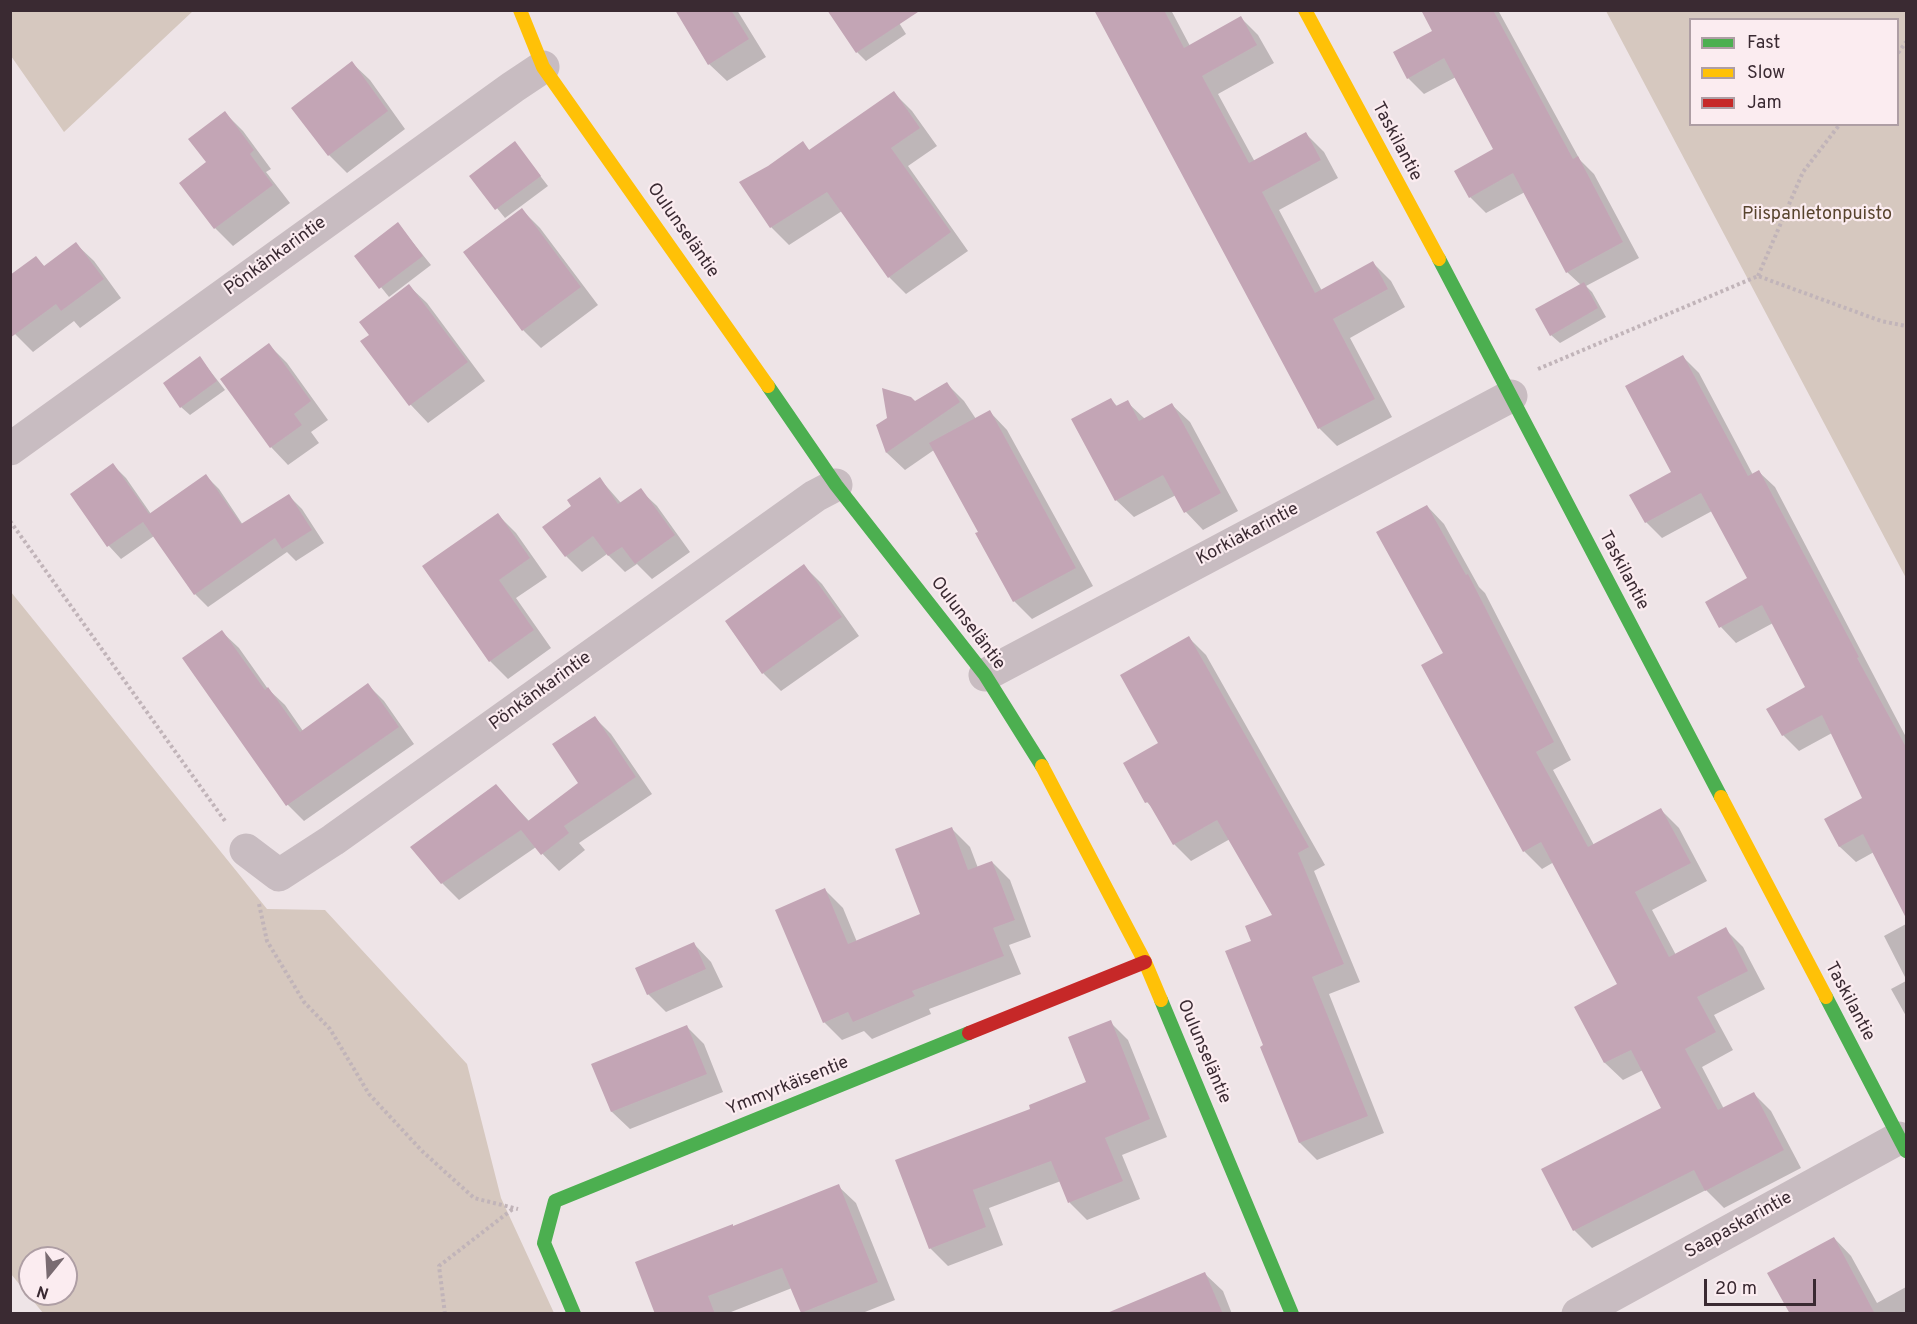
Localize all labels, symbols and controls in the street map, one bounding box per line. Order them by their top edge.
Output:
legend [1689,18,1899,126]
text: Fast [1747,32,1780,55]
text: Slow [1747,62,1785,85]
text: Jam [1747,92,1782,115]
street label: Taskilantie [1366,99,1426,185]
street label: Oulunseläntie [641,179,723,283]
park label: Piispanletonpuisto [1742,204,1892,226]
street label: Pönkänkarintie [221,213,331,301]
street label: Korkiakarintie [1193,499,1303,571]
street label: Taskilantie [1593,528,1653,614]
street label: Oulunseläntie [925,573,1009,675]
street label: Pönkänkarintie [486,648,596,736]
street label: Taskilantie [1819,959,1879,1045]
street label: Oulunseläntie [1171,997,1235,1107]
street label: Ymmyrkäisentie [724,1053,852,1121]
street label: Saapaskarintie [1682,1188,1796,1264]
north arrow [18,1246,78,1306]
scale bar [1707,1267,1820,1305]
text: 20 m [1715,1278,1757,1301]
text: N [34,1280,52,1303]

